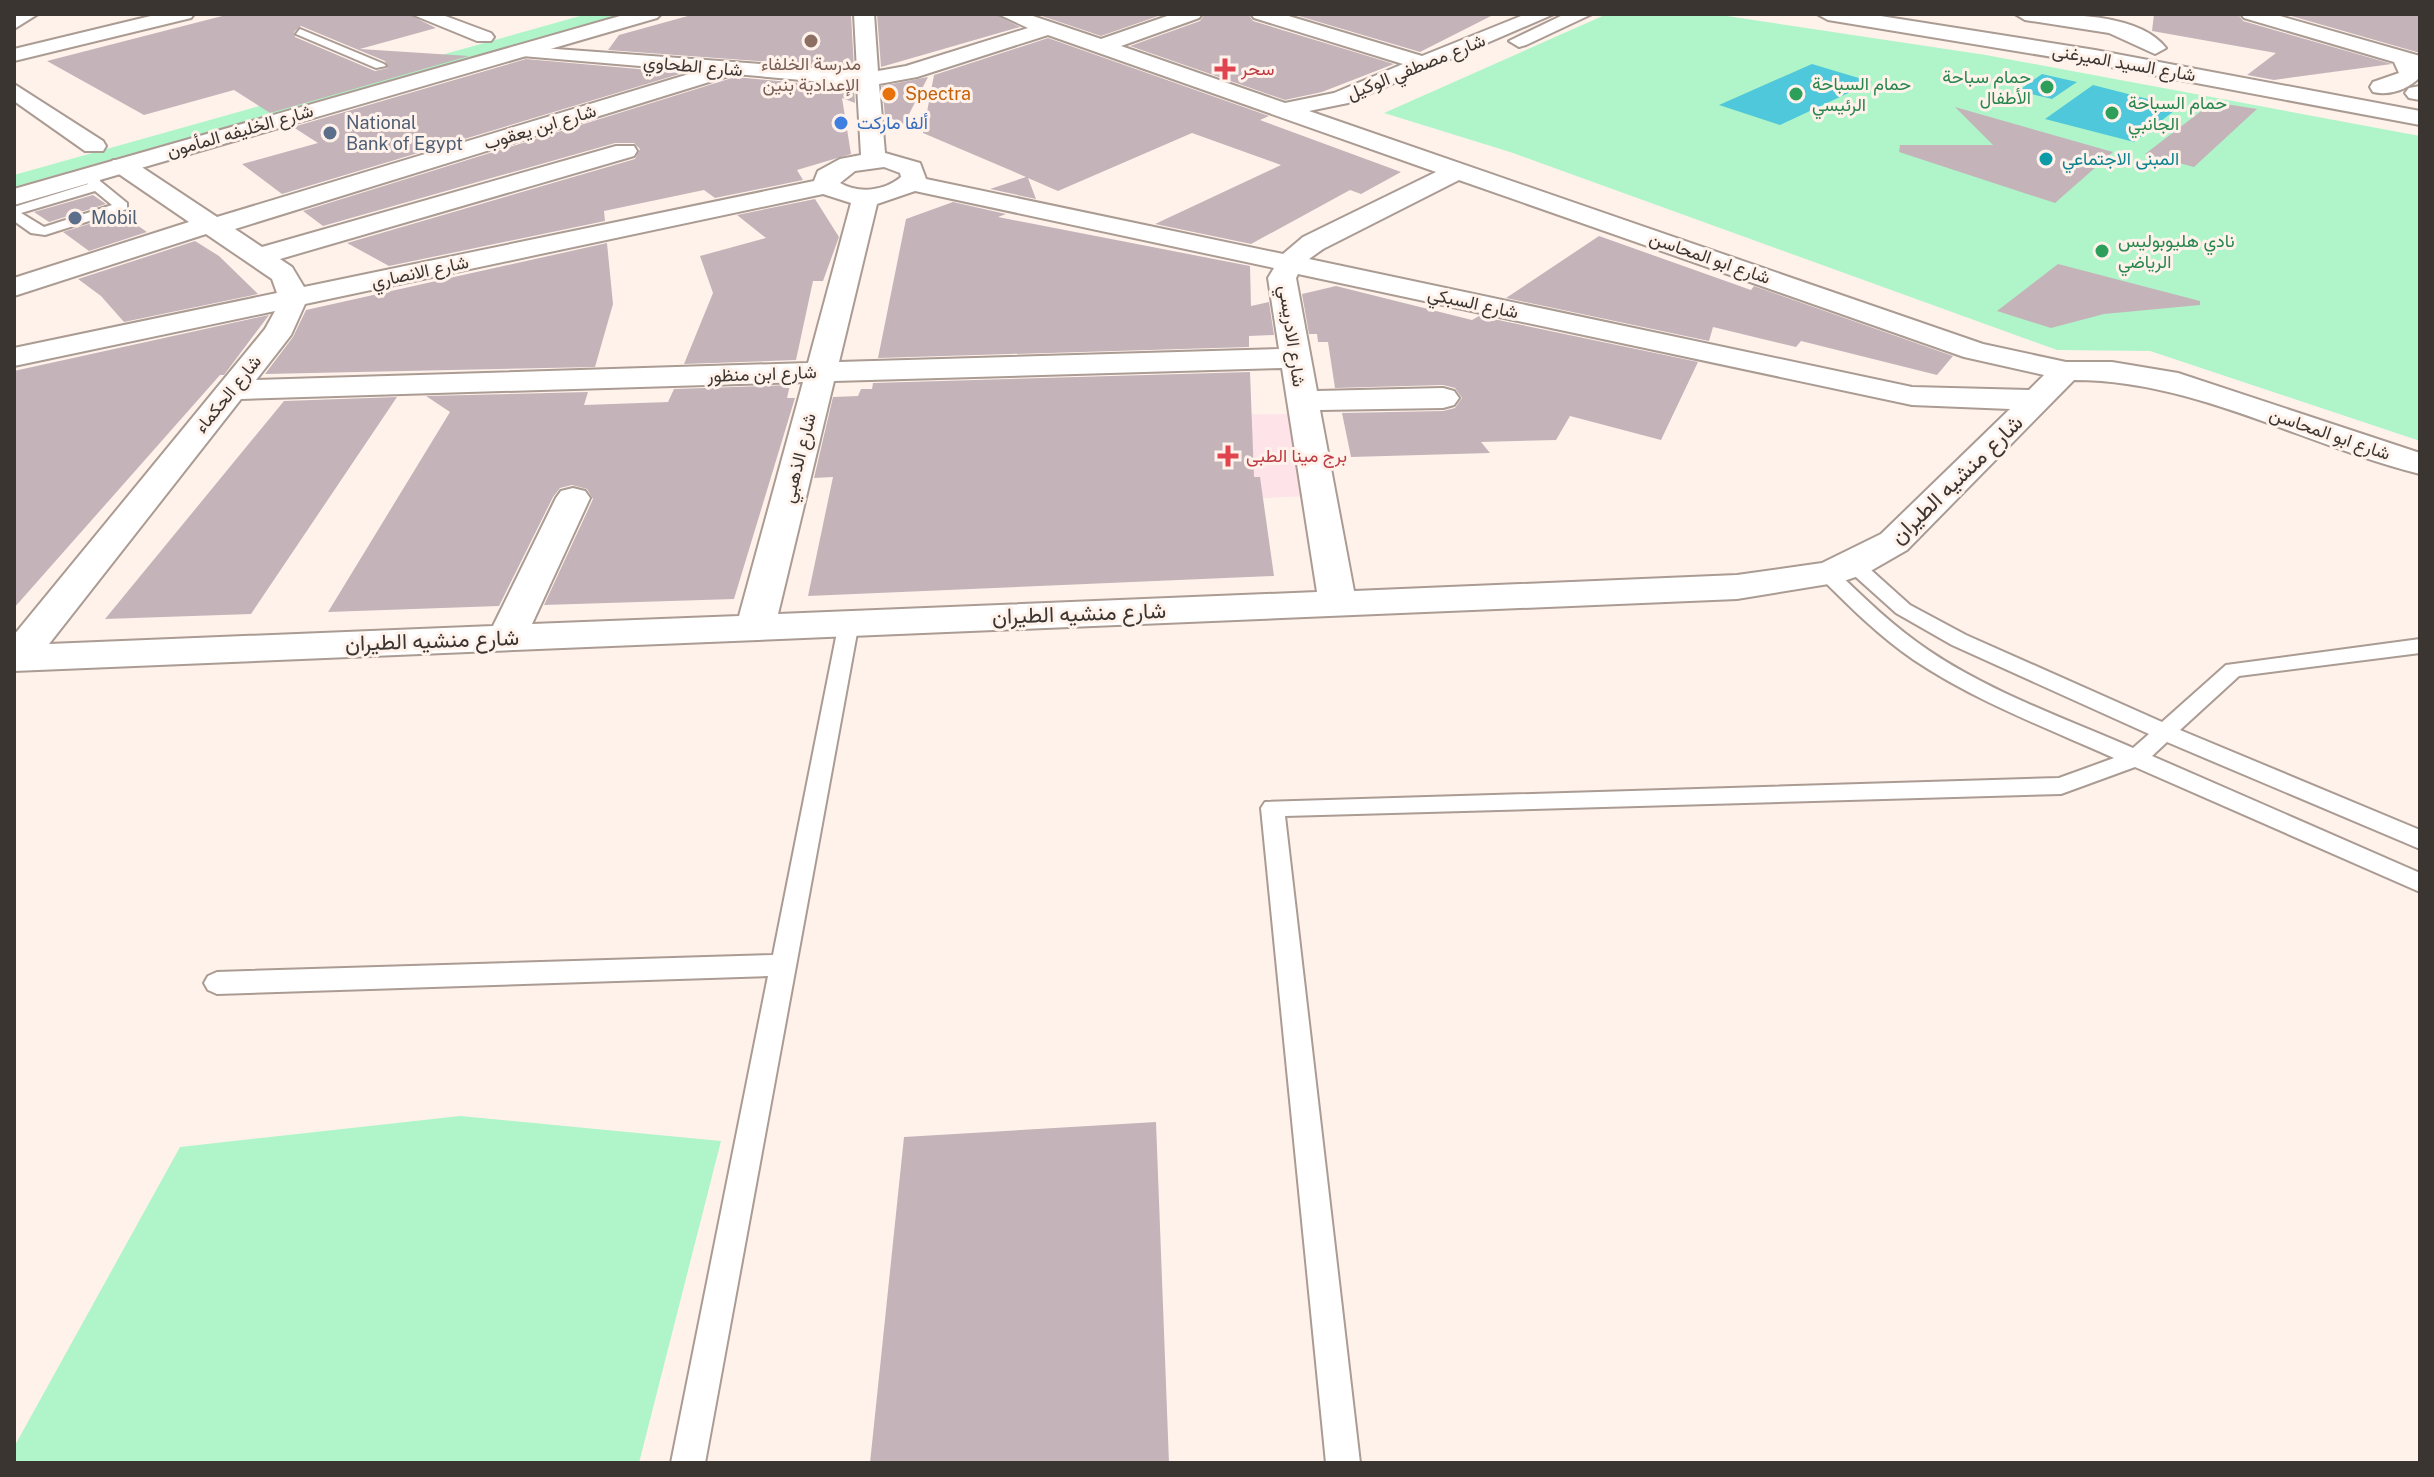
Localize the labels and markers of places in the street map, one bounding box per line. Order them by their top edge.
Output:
marker: مدرسة الخلفاء الإعدادية بنين [802,32,820,50]
place label: مدرسة الخلفاء الإعدادية بنين [761,53,861,97]
place label: سحر [1240,58,1274,80]
marker: سحر [1216,60,1234,78]
place label: حمام سباحة الأطفال [1942,66,2031,109]
place label: حمام السباحة الرئيسي [1812,73,1911,120]
marker: حمام سباحة الأطفال [2038,78,2056,96]
place label: Spectra [905,83,971,104]
marker: Spectra [880,85,898,103]
marker: حمام السباحة الرئيسي [1787,85,1805,103]
place label: حمام السباحة الجانبي [2128,92,2227,139]
marker: حمام السباحة الجانبي [2103,104,2121,122]
place label: National Bank of Egypt [346,112,463,154]
place label: ألفا ماركت [857,112,928,134]
marker: ألفا ماركت [832,114,850,132]
marker: National Bank of Egypt [321,124,339,142]
place label: المبنى الاجتماعي [2062,148,2179,174]
marker: المبنى الاجتماعي [2037,150,2055,168]
place label: Mobil [91,207,138,228]
marker: Mobil [66,209,84,227]
place label: نادي هليوبوليس الرياضي [2118,230,2235,277]
marker: نادي هليوبوليس الرياضي [2093,242,2111,260]
marker: برج مينا الطبى [1217,445,1239,467]
place label: برج مينا الطبى [1246,445,1347,468]

